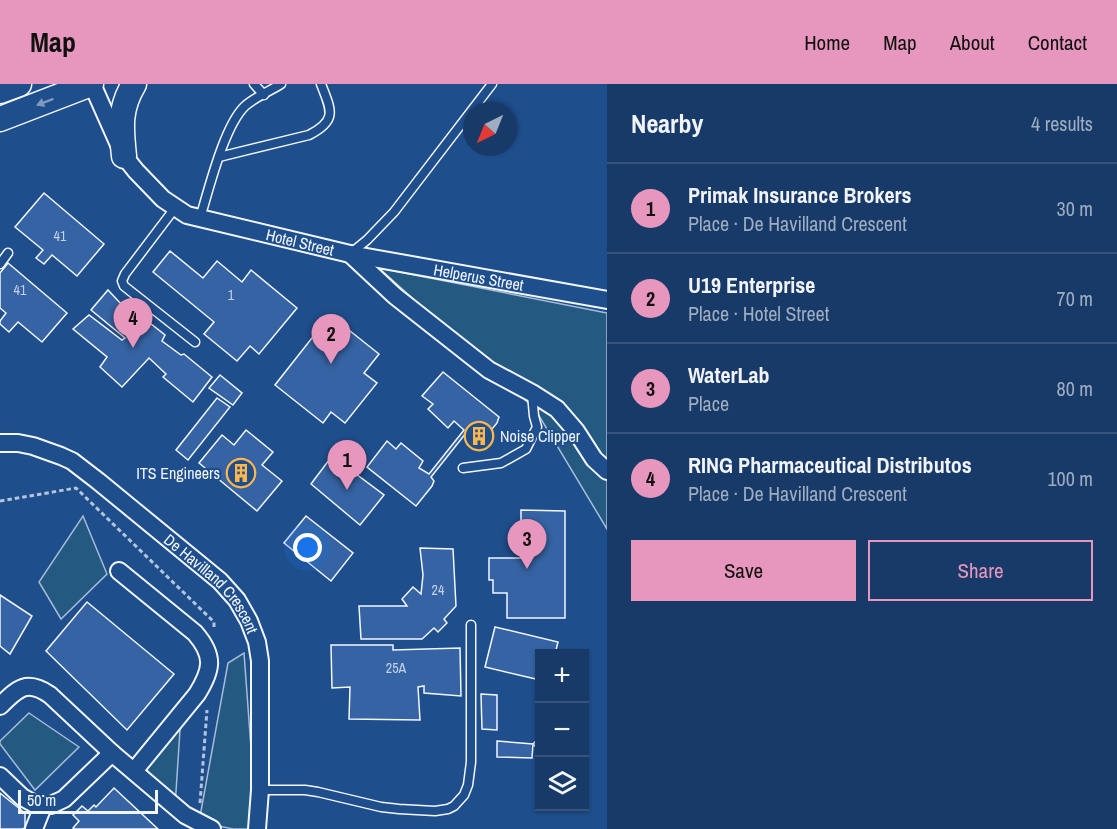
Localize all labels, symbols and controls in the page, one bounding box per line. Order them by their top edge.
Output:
text: Map [30,23,76,61]
text: Home [804,28,850,57]
text: Map [883,28,917,57]
text: About [950,28,995,57]
text: Contact [1028,28,1087,57]
one-way arrow [36,97,54,107]
north arrow [463,102,517,156]
text: Nearby [631,106,703,141]
text: 4 results [1031,110,1093,137]
text: Primak Insurance Brokers [688,180,912,210]
text: 1 [646,195,655,222]
text: 30 m [1057,195,1093,222]
text: Place · De Havilland Crescent [688,210,907,237]
street label: Hotel Street [264,223,337,261]
house number: 41 [54,227,67,245]
street label: Helperus Street [432,258,526,296]
text: U19 Enterprise [688,270,815,300]
house number: 41 [14,281,27,299]
text: 2 [646,285,655,312]
text: 70 m [1057,285,1093,312]
house number: 1 [228,286,235,304]
pin: 4 [114,298,152,348]
text: Place · Hotel Street [688,300,829,327]
pin: 2 [312,314,350,364]
text: WaterLab [688,360,770,390]
text: 3 [646,375,655,402]
text: 80 m [1057,375,1093,402]
text: Place [688,390,729,417]
building icon: Noise Clipper [463,420,495,452]
place label: Noise Clipper [500,425,581,447]
pin: 1 [328,440,366,490]
text: RING Pharmaceutical Distributos [688,450,972,480]
building icon: ITS Engineers [225,457,257,489]
place label: ITS Engineers [136,462,220,484]
text: 4 [646,465,655,492]
text: 100 m [1047,465,1093,492]
text: Place · De Havilland Crescent [688,480,907,507]
pin: 3 [508,520,546,569]
street label: De Havilland Crescent [159,529,264,637]
your location [293,533,322,562]
button: Save [631,540,856,601]
button: Share [868,540,1093,601]
house number: 24 [432,581,445,599]
map controls [535,649,589,811]
button: + [535,649,589,703]
house number: 25A [386,659,407,677]
button: − [535,703,589,757]
button: layers [535,757,589,811]
scale bar [18,787,158,814]
text: 50 m [27,789,56,811]

